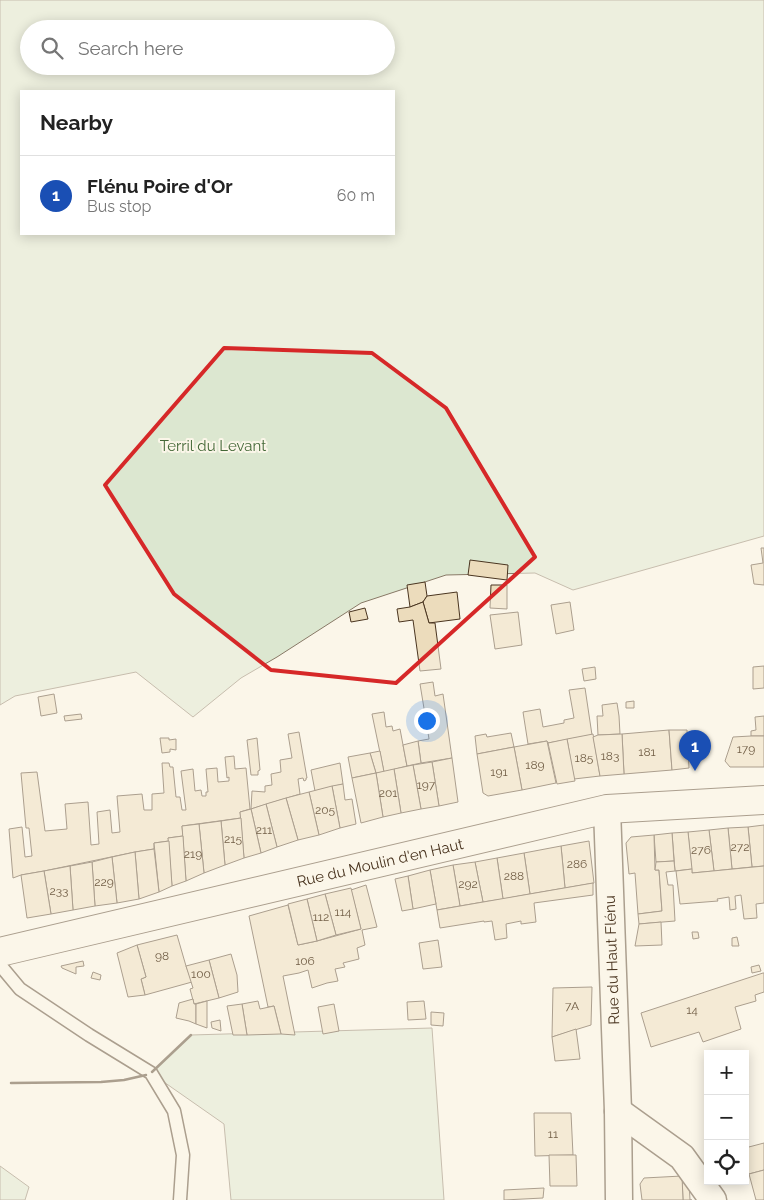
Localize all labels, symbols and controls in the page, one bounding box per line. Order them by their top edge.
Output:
search box [20,20,395,75]
icon: search [38,34,66,62]
text: Search here [78,37,184,59]
text: Nearby [40,110,113,135]
text: Flénu Poire d'Or [87,175,233,197]
text: 1 [52,186,60,205]
text: 60 m [337,186,375,205]
text: Bus stop [87,197,151,216]
park label: Terril du Levant [160,437,266,455]
your location [414,708,440,734]
pin: 1 [679,730,711,771]
house number: 179 [737,742,755,756]
house number: 181 [638,745,656,759]
house number: 183 [601,749,619,763]
house number: 185 [575,751,594,765]
house number: 189 [525,758,545,772]
house number: 191 [490,765,508,779]
house number: 197 [417,778,436,792]
house number: 201 [379,786,397,800]
house number: 205 [315,803,336,817]
house number: 211 [256,823,272,837]
house number: 215 [224,832,242,846]
street label: Rue du Moulin d'en Haut [295,835,465,891]
house number: 272 [731,840,749,854]
house number: 276 [691,843,711,857]
house number: 219 [184,847,202,861]
house number: 286 [567,857,587,871]
house number: 288 [504,869,524,883]
house number: 229 [94,875,114,889]
house number: 292 [458,877,478,891]
house number: 233 [49,884,69,898]
street label: Rue du Haut Flénu [601,895,623,1025]
house number: 114 [335,905,352,919]
house number: 112 [313,910,329,924]
house number: 98 [155,949,169,963]
house number: 106 [295,954,315,968]
house number: 100 [191,967,211,981]
house number: 7A [565,999,579,1013]
house number: 14 [686,1003,698,1017]
map controls [704,1050,749,1185]
button: + [704,1050,749,1095]
button: − [704,1095,749,1140]
house number: 11 [548,1127,558,1141]
button: locate [704,1140,749,1185]

